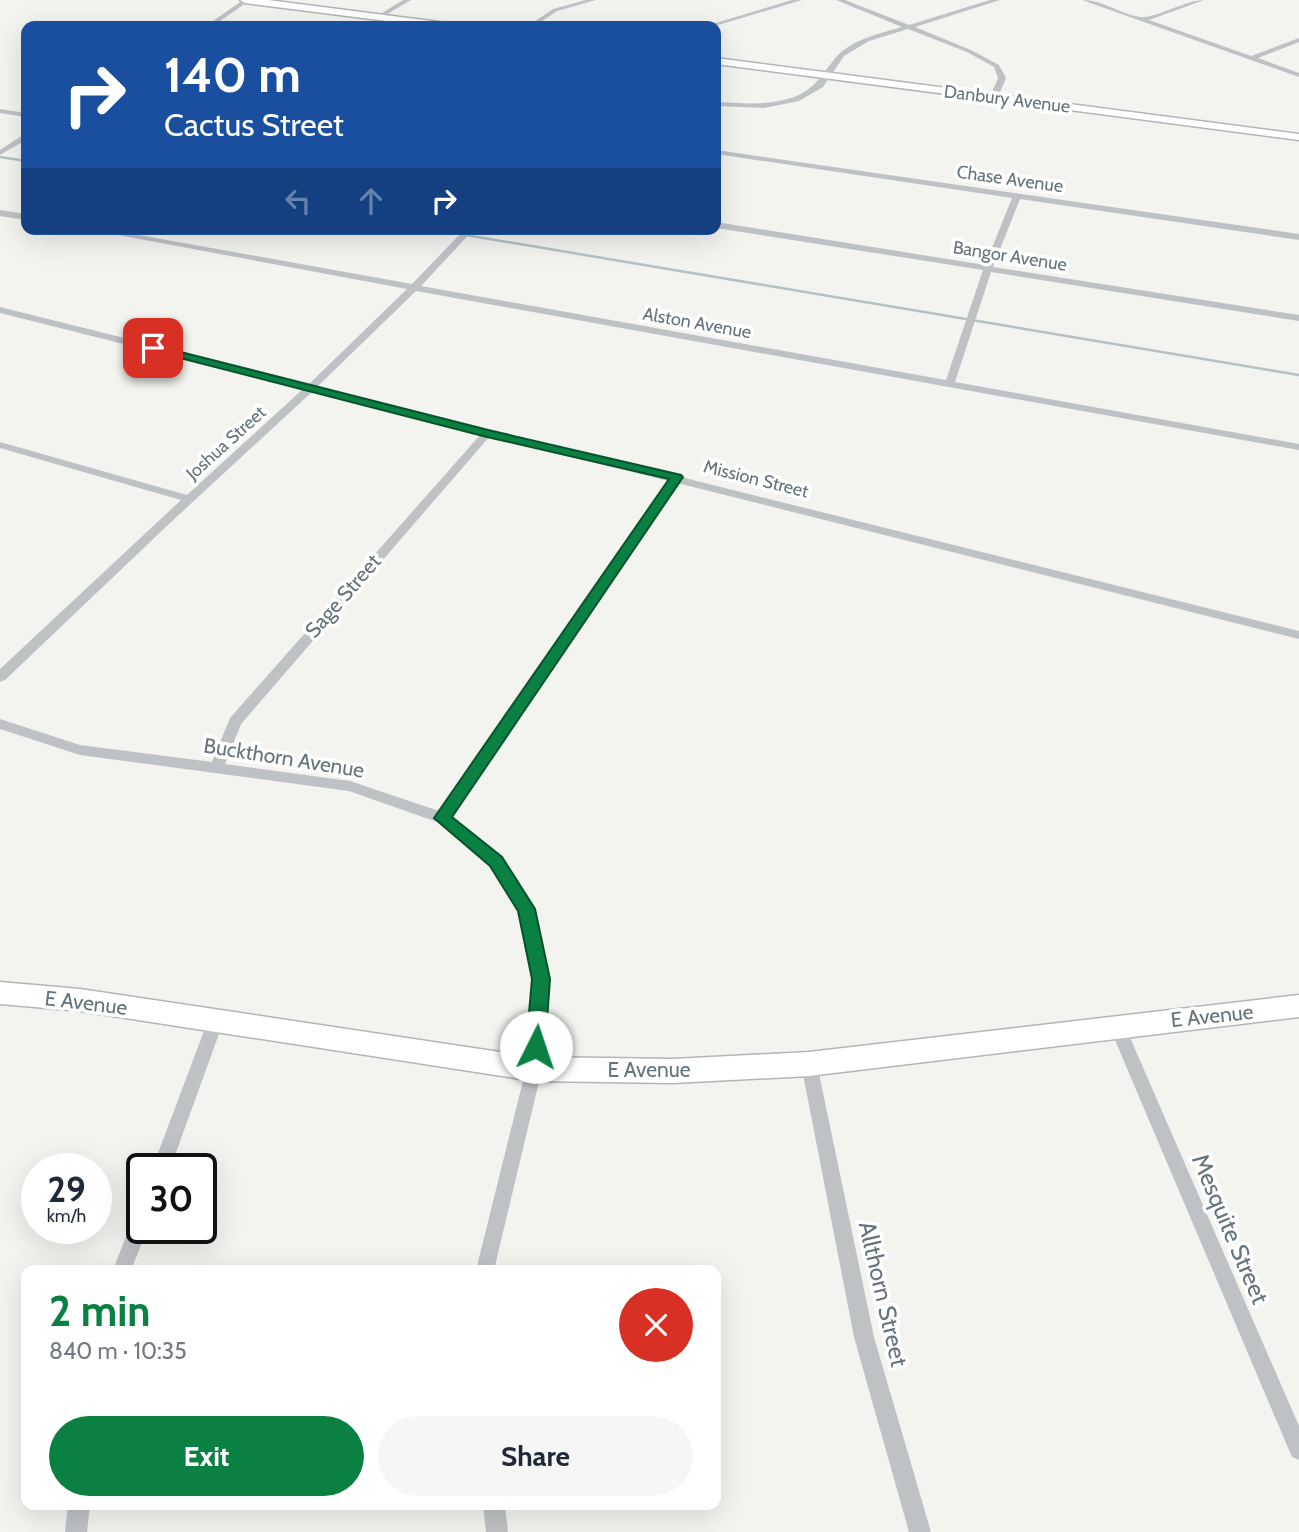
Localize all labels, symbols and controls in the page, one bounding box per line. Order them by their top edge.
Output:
text: 140 m [164,45,301,104]
icon: right [49,49,140,140]
street label: Danbury Avenue [943,80,1071,118]
text: Cactus Street [164,105,344,144]
street label: Chase Avenue [955,161,1065,197]
icon: left [279,182,317,220]
icon: ahead [352,182,390,220]
icon: right [425,182,463,220]
street label: Bangor Avenue [951,236,1069,276]
street label: Alston Avenue [641,303,753,343]
pin [123,318,183,378]
icon: arrive [134,329,172,367]
street label: Joshua Street [181,401,270,485]
street label: Mission Street [701,455,811,503]
street label: Sage Street [300,549,386,642]
street label: Buckthorn Avenue [202,732,366,783]
street label: E Avenue [43,985,129,1020]
street label: E Avenue [1169,999,1255,1032]
position arrow [499,1010,573,1084]
street label: E Avenue [608,1057,691,1082]
street label: Mesquite Street [1186,1150,1275,1308]
speed limit sign: 30 [126,1153,217,1244]
text: 29 [47,1168,86,1211]
text: km/h [47,1205,86,1227]
street label: Allthorn Street [853,1218,914,1369]
text: 2 min [49,1285,150,1337]
button: close [619,1288,693,1362]
text: 840 m · 10:35 [49,1337,187,1365]
button: Exit [49,1416,364,1496]
button: Share [378,1416,693,1496]

